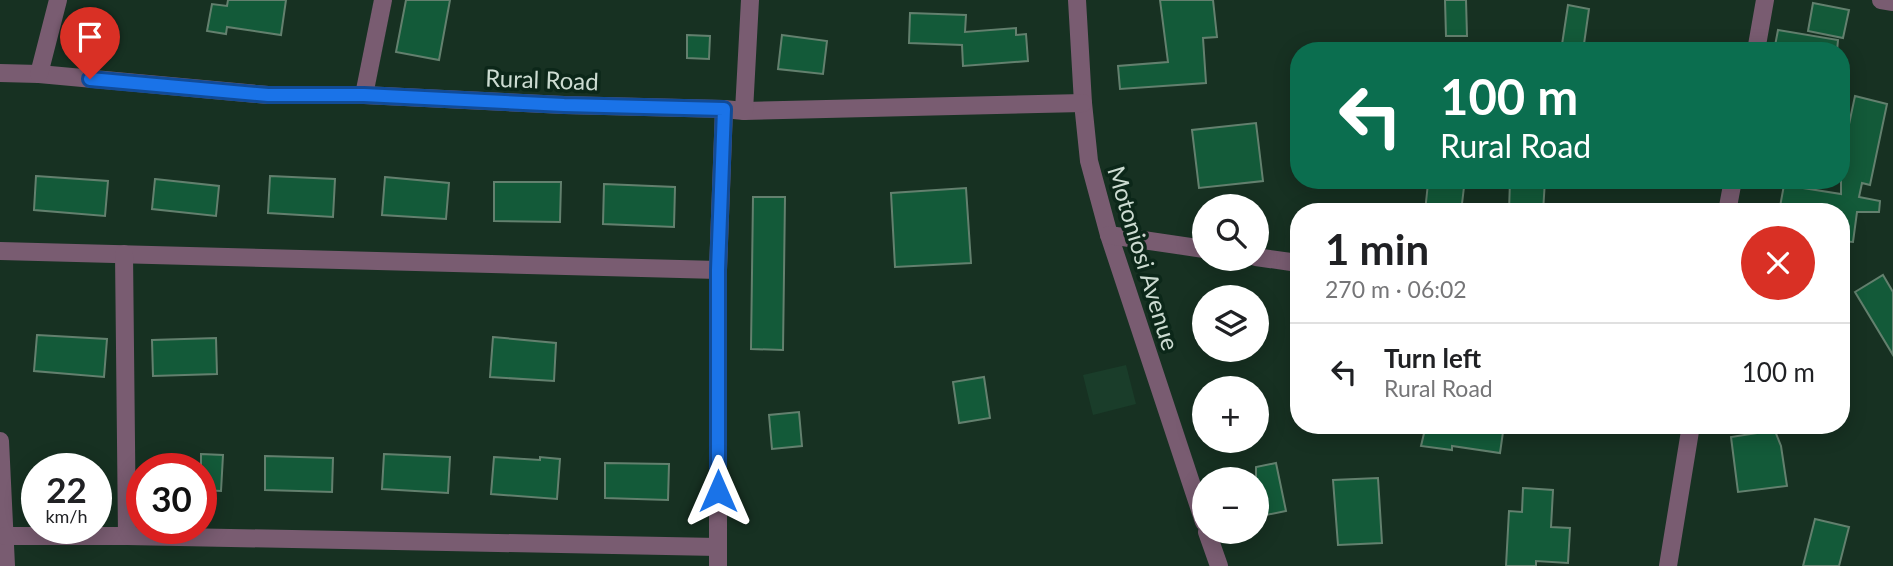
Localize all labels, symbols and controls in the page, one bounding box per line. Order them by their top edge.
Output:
pin [60,7,120,79]
icon: arrive [71,18,109,56]
street label: Rural Road [485,63,599,95]
text: 100 m [1440,67,1578,125]
icon: left [1325,70,1416,161]
text: Rural Road [1440,126,1591,165]
street label: Motoniosi Avenue [1102,162,1186,354]
map controls [1192,194,1269,544]
button: search [1192,194,1269,271]
text: 1 min [1325,224,1429,274]
button: close [1741,226,1815,300]
text: 270 m · 06:02 [1325,275,1467,303]
button: layers [1192,285,1269,362]
text: Turn left [1384,342,1481,374]
icon: left [1325,353,1363,391]
text: 100 m [1742,356,1815,388]
text: Rural Road [1384,374,1493,402]
button: + [1192,376,1269,453]
speed limit sign: 30 [126,453,217,544]
position arrow [681,454,755,528]
button: − [1192,467,1269,544]
text: 22 [46,468,87,510]
text: km/h [45,505,88,527]

